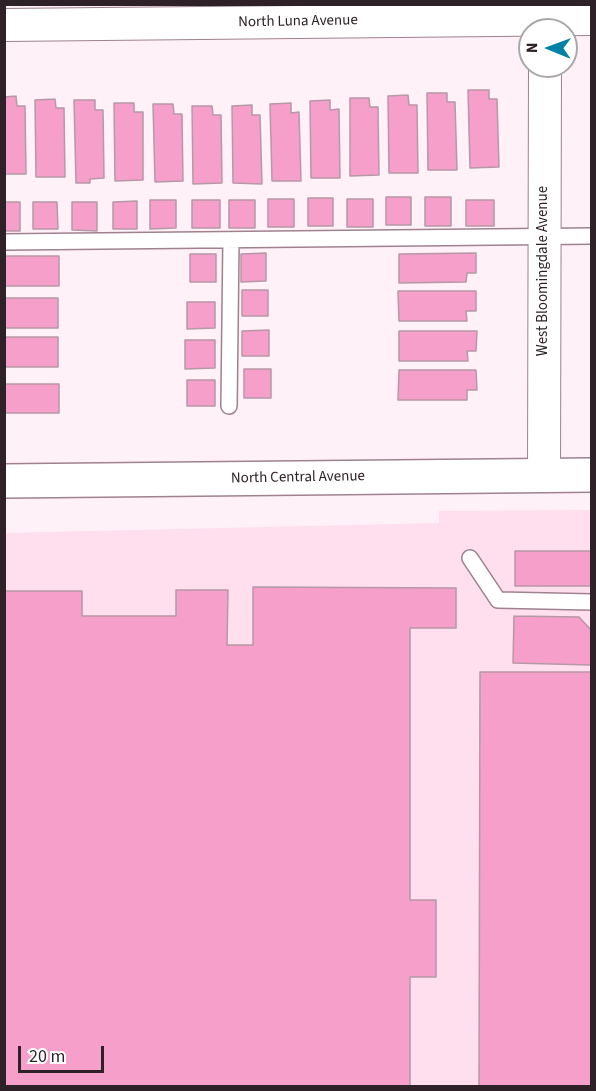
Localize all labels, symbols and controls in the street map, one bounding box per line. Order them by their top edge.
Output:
street label: North Luna Avenue [238,12,358,32]
north arrow [518,18,578,78]
text: N [521,42,543,53]
street label: West Bloomingdale Avenue [535,186,553,356]
street label: North Central Avenue [231,468,365,488]
scale bar [21,1034,106,1072]
text: 20 m [29,1044,65,1069]

